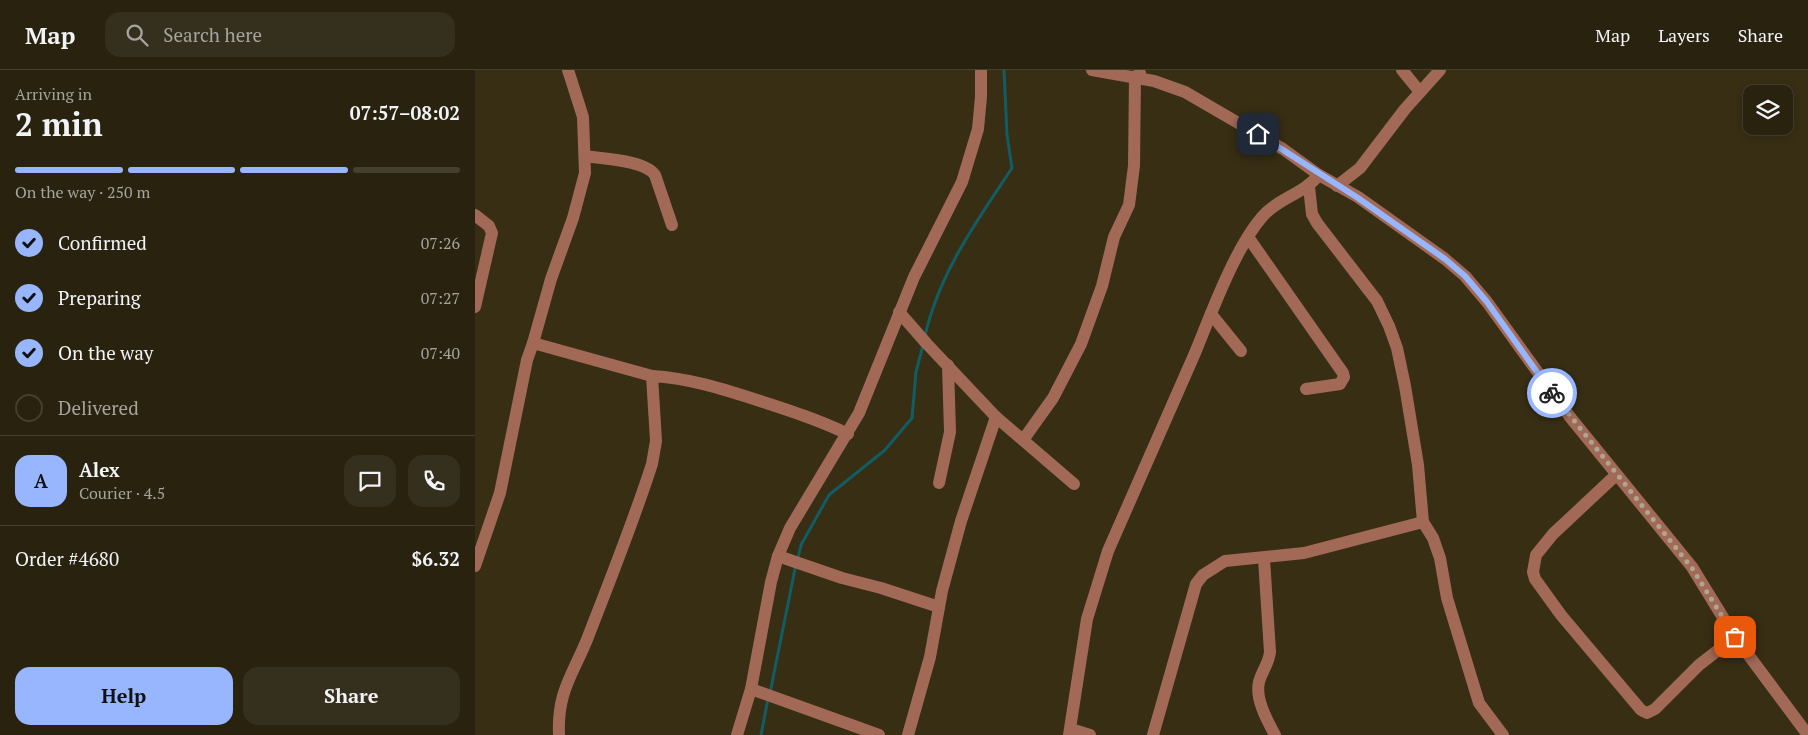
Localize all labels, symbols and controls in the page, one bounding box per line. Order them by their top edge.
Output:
search box [105,12,455,57]
text: Map [25,19,75,51]
icon: search [123,21,151,49]
text: Search here [163,22,262,47]
text: Map [1595,23,1630,47]
text: Layers [1658,23,1710,47]
text: Share [1738,23,1783,47]
text: Arriving in [15,83,92,105]
map controls [1743,85,1793,135]
button: layers [1743,85,1793,135]
text: 07:57–08:02 [350,100,460,125]
text: 2 min [15,103,103,145]
pin [1237,113,1279,155]
icon: home [1244,120,1272,148]
text: On the way · 250 m [15,181,150,203]
icon: check [15,229,43,257]
text: Confirmed [58,230,147,255]
text: 07:26 [421,232,460,254]
icon: check [15,284,43,312]
text: Preparing [58,285,141,310]
text: 07:27 [421,287,460,309]
icon: check [15,339,43,367]
text: On the way [58,340,153,365]
text: 07:40 [421,342,460,364]
courier [1527,368,1577,418]
icon: bike [1538,379,1566,407]
text: Delivered [58,395,139,420]
button: chat [344,455,396,507]
button: phone [408,455,460,507]
text: Alex [79,457,120,482]
text: A [34,468,48,493]
text: Courier · 4.5 [79,482,165,504]
text: Order #4680 [15,546,119,571]
text: $6.32 [411,546,460,571]
pin [1714,616,1756,658]
icon: bag [1721,623,1749,651]
button: Help [15,667,233,725]
button: Share [243,667,460,725]

